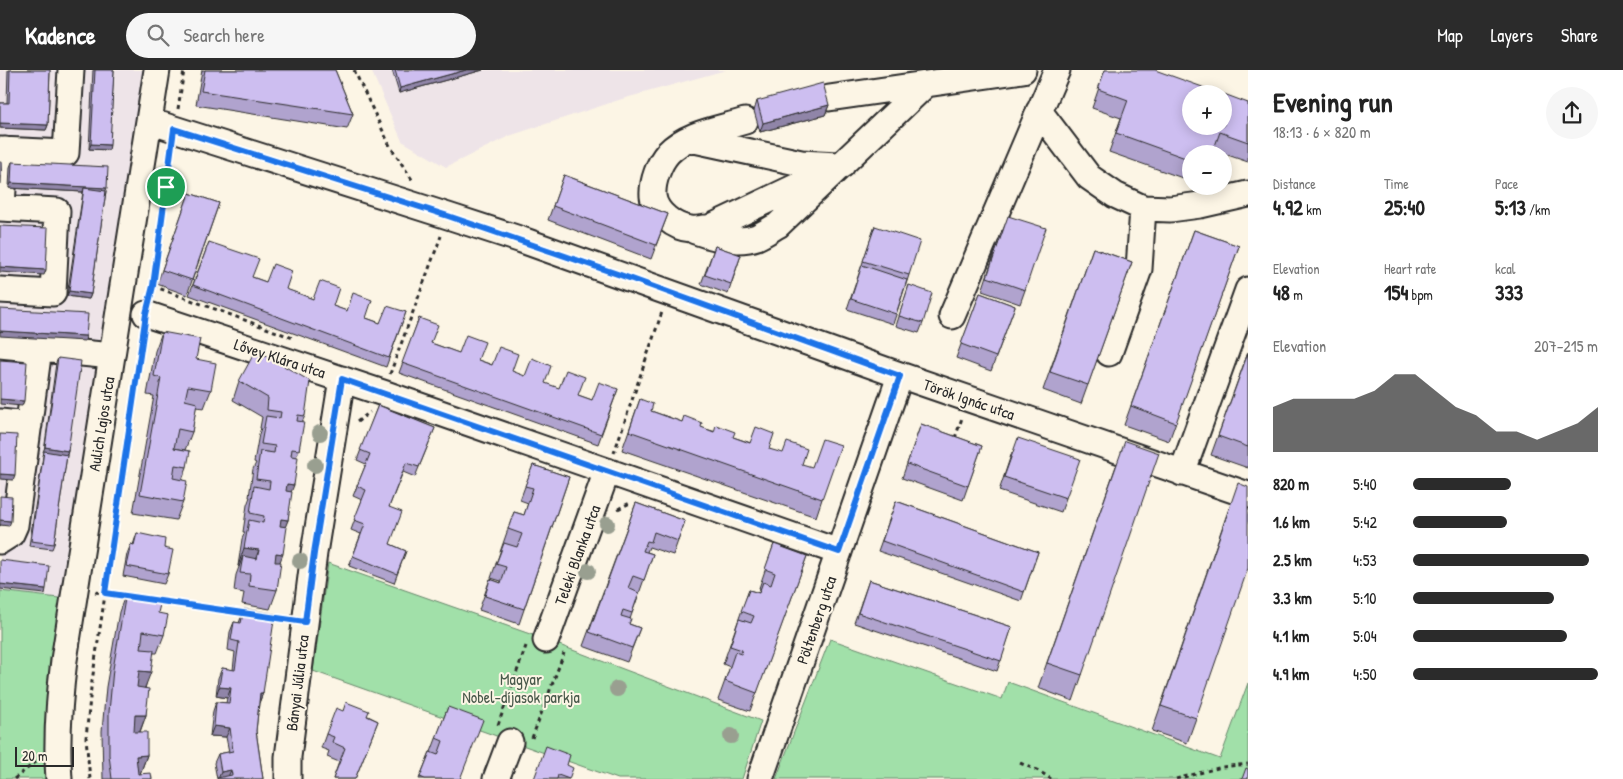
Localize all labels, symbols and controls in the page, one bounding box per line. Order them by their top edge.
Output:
search box [126,13,476,58]
text: Kadence [25,19,96,51]
icon: search [144,21,172,49]
text: Search here [184,22,265,48]
text: Map [1437,23,1463,48]
text: Layers [1491,23,1533,48]
text: Share [1561,23,1598,48]
text: Evening run [1273,83,1393,121]
map controls [1182,85,1232,195]
button: + [1182,85,1232,135]
button: share [1546,87,1598,139]
text: 18:13 · 6 × 820 m [1273,121,1371,143]
button: − [1182,145,1232,195]
pin [145,166,187,208]
icon: arrive [152,173,180,201]
text: Distance [1273,174,1316,193]
text: Time [1384,174,1409,193]
text: Pace [1495,174,1518,193]
text: 4.92 [1273,193,1303,222]
text: 25:40 [1384,193,1425,222]
text: 5:13 [1495,193,1526,222]
text: km [1303,200,1321,219]
text: /km [1526,200,1550,219]
text: Elevation [1273,259,1320,278]
text: Heart rate [1384,259,1436,278]
text: kcal [1495,259,1515,278]
text: 48 [1273,278,1290,307]
text: 154 [1384,278,1408,307]
text: 333 [1495,278,1523,307]
text: m [1290,285,1303,304]
text: bpm [1408,285,1433,304]
street label: Lővey Klára utca [231,333,329,383]
text: Elevation [1273,335,1326,357]
text: 207–215 m [1534,335,1598,357]
street label: Török Ignác utca [920,373,1018,425]
street label: Aulich Lajos utca [83,375,119,473]
text: 820 m [1273,473,1309,495]
text: 5:40 [1353,473,1377,495]
street label: Teleki Blanka utca [549,502,605,608]
text: 1.6 km [1273,511,1310,533]
text: 5:42 [1353,511,1377,533]
text: 2.5 km [1273,549,1312,571]
text: 4:53 [1353,549,1377,571]
street label: Pöltenberg utca [791,573,841,667]
text: 3.3 km [1273,587,1312,609]
text: 5:10 [1353,587,1376,609]
text: 4.1 km [1273,625,1309,647]
text: 5:04 [1353,625,1377,647]
street label: Bányai Júlia utca [280,634,314,732]
text: 4.9 km [1273,663,1310,685]
text: 4:50 [1353,663,1377,685]
park label: Magyar Nobel-díjasok parkja [462,668,580,708]
scale bar [15,744,74,767]
text: 20 m [22,746,48,765]

